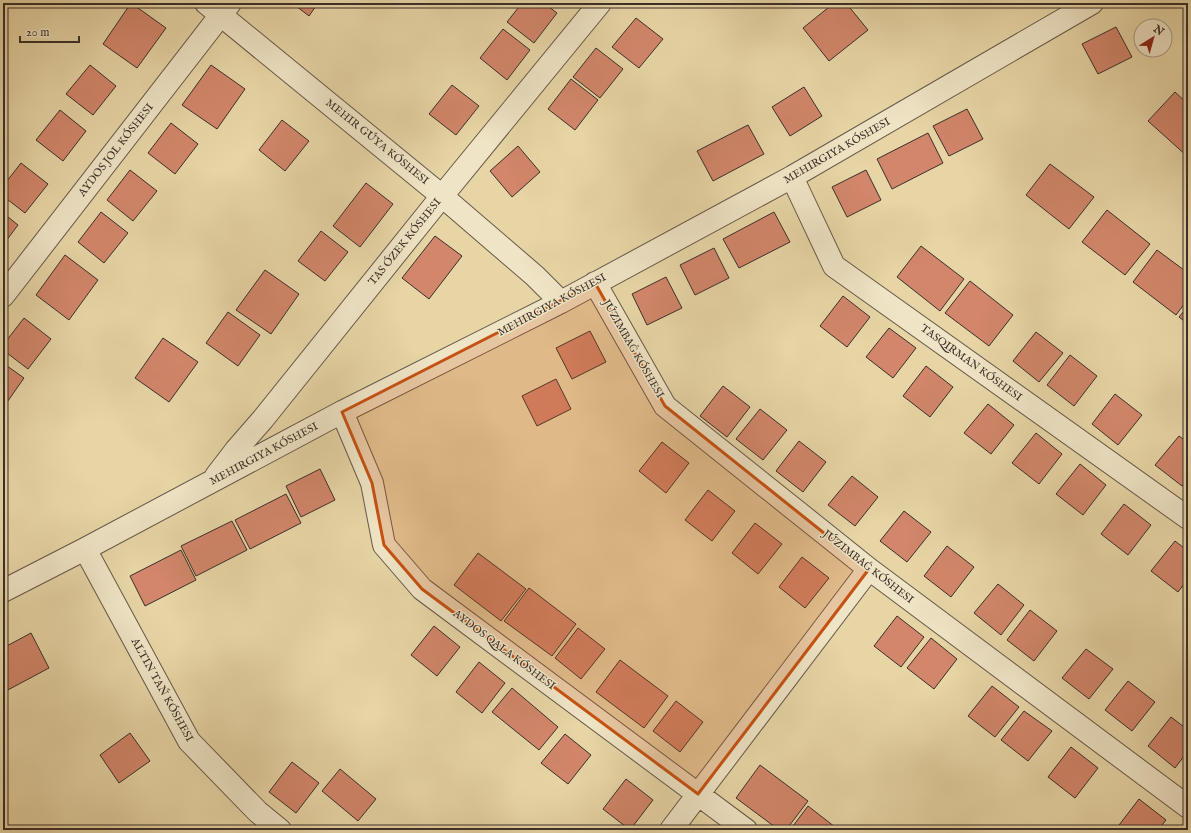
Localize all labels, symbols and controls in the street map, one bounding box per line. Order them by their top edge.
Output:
scale bar [20,18,79,44]
north arrow [1133,18,1173,58]
text: N [1150,22,1167,40]
text: 20 m [26,25,49,40]
street label: MEHIR GÚYА KÓSHESI [323,96,432,188]
street label: AYDOS JOL KÓSHESI [75,100,157,200]
street label: MEHIRGIYA KÓSHESI [781,115,893,187]
street label: TAS ÓZEK KÓSHESI [366,195,445,288]
street label: MEHIRGIYA KÓSHESI [495,270,609,340]
street label: JÚZIMBAǴ KÓSHESI [598,295,667,401]
street label: TASQIRMAN KÓSHESI [917,321,1025,405]
street label: MEHIRGIYA KÓSHESI [207,419,321,489]
street label: JÚZIMBAǴ KÓSHESI [818,526,916,607]
street label: AYDOS QALA KÓSHESI [449,606,558,693]
street label: ALTIN TAŃ KÓSHESI [127,635,196,745]

